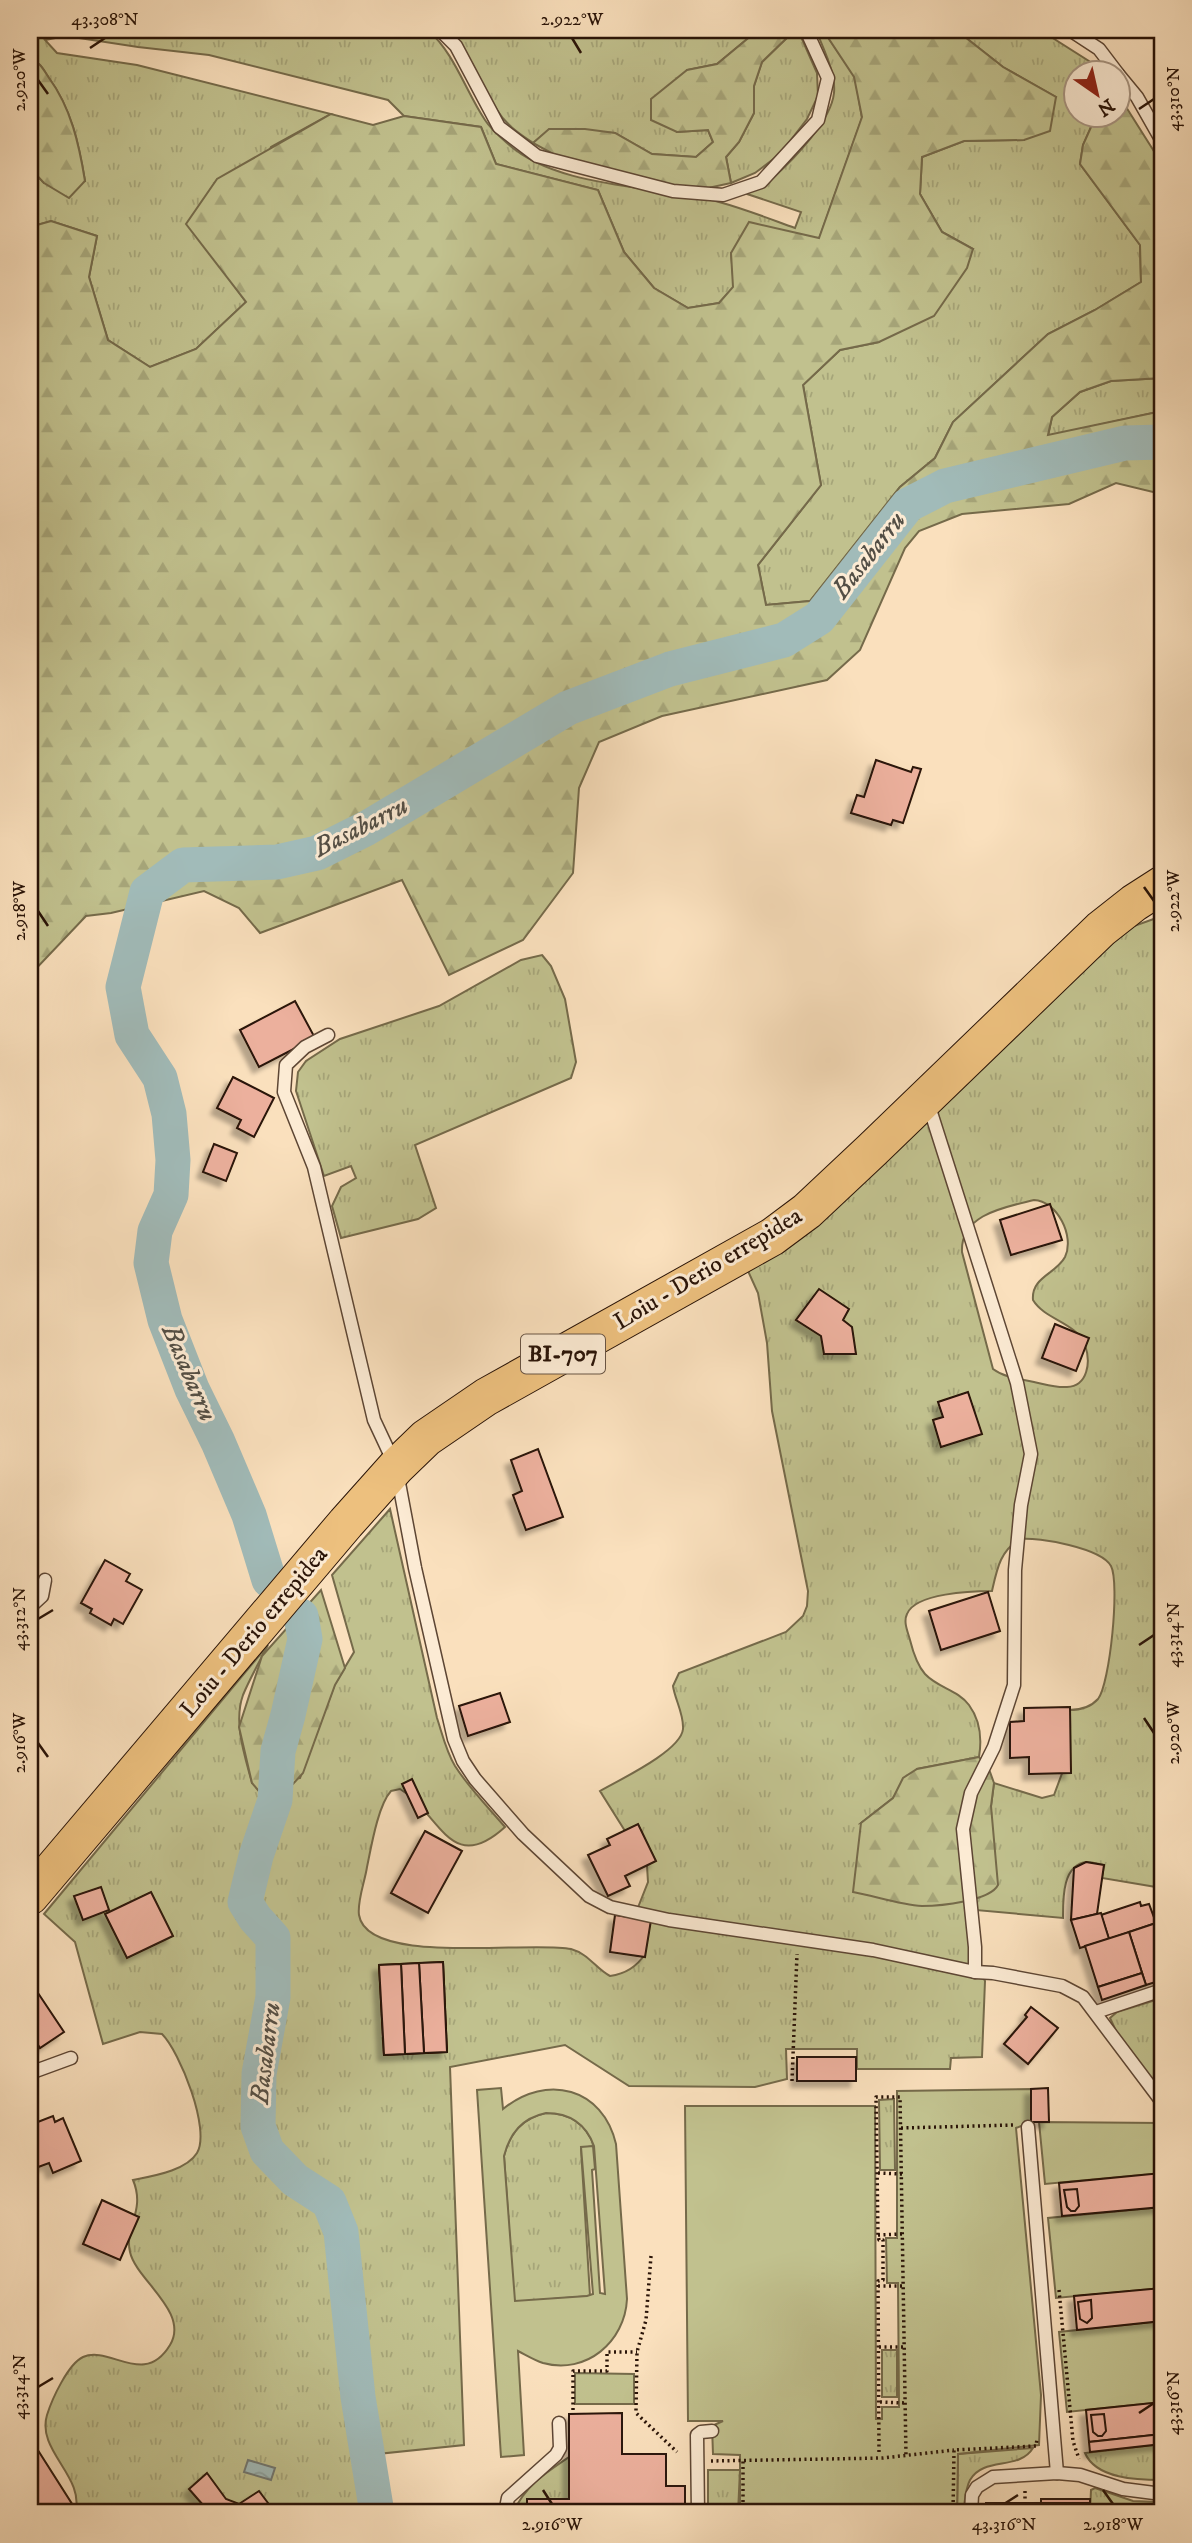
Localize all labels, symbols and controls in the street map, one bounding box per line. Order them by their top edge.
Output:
text: 43.308°N [71,9,139,31]
text: 2.922°W [541,9,604,31]
text: 2.920°W [9,48,31,112]
north arrow [1062,60,1132,130]
text: 43.310°N [1163,66,1185,131]
text: N [1092,93,1119,121]
water label: Basabarru [824,505,913,606]
water label: Basabarru [307,789,414,865]
text: 2.922°W [1163,869,1185,932]
text: 2.918°W [9,880,31,941]
street label: Loiu - Derio errepidea [608,1200,808,1337]
water label: Basabarru [154,1319,224,1426]
road number: BI-707 [521,1334,605,1373]
street label: Loiu - Derio errepidea [174,1540,335,1724]
text: 43.312°N [9,1587,31,1651]
text: 43.314°N [1163,1602,1185,1668]
text: 2.920°W [1163,1701,1185,1765]
text: 2.916°W [9,1712,31,1773]
water label: Basabarru [243,2000,289,2106]
text: 43.314°N [9,2354,31,2420]
text: 43.316°N [1163,2371,1185,2435]
text: 2.916°W [522,2514,583,2536]
text: 43.316°N [972,2514,1036,2536]
text: 2.918°W [1083,2514,1144,2536]

